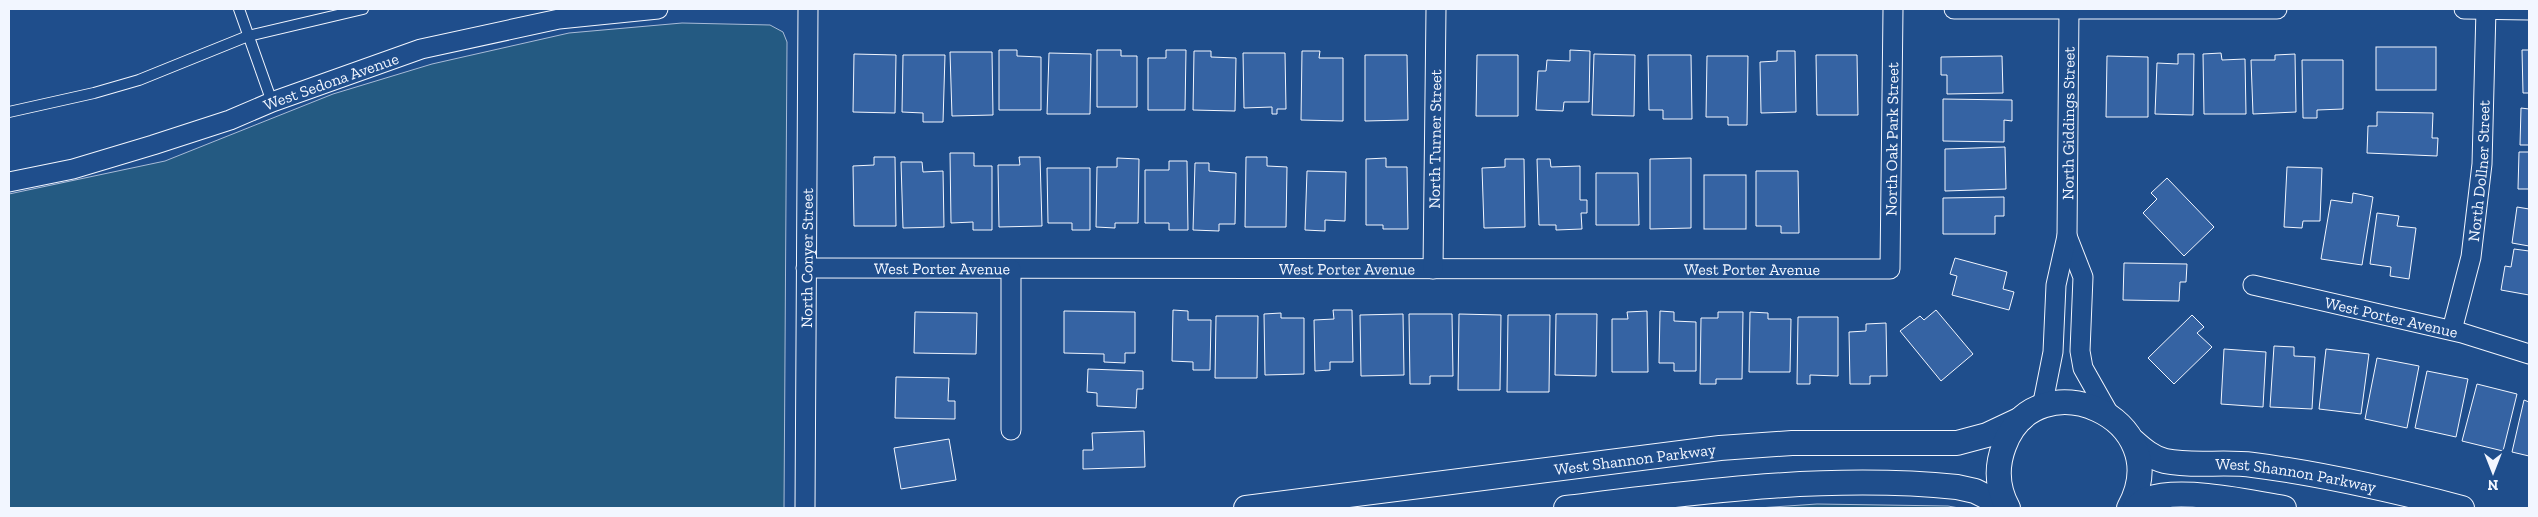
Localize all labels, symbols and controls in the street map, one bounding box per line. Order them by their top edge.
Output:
street label: North Giddings Street [2058,47,2078,200]
street label: West Sedona Avenue [260,48,401,114]
street label: North Oak Park Street [1881,62,1902,216]
street label: North Turner Street [1424,69,1445,209]
street label: North Dollner Street [2463,100,2493,243]
street label: North Conyer Street [797,188,816,328]
street label: West Porter Avenue [874,259,1010,278]
street label: West Porter Avenue [1279,259,1415,278]
street label: West Porter Avenue [1684,259,1820,278]
street label: West Porter Avenue [2323,292,2460,341]
street label: West Shannon Parkway [1553,439,1718,478]
north arrow [2468,447,2518,497]
street label: West Shannon Parkway [2215,454,2379,496]
text: N [2487,476,2498,493]

